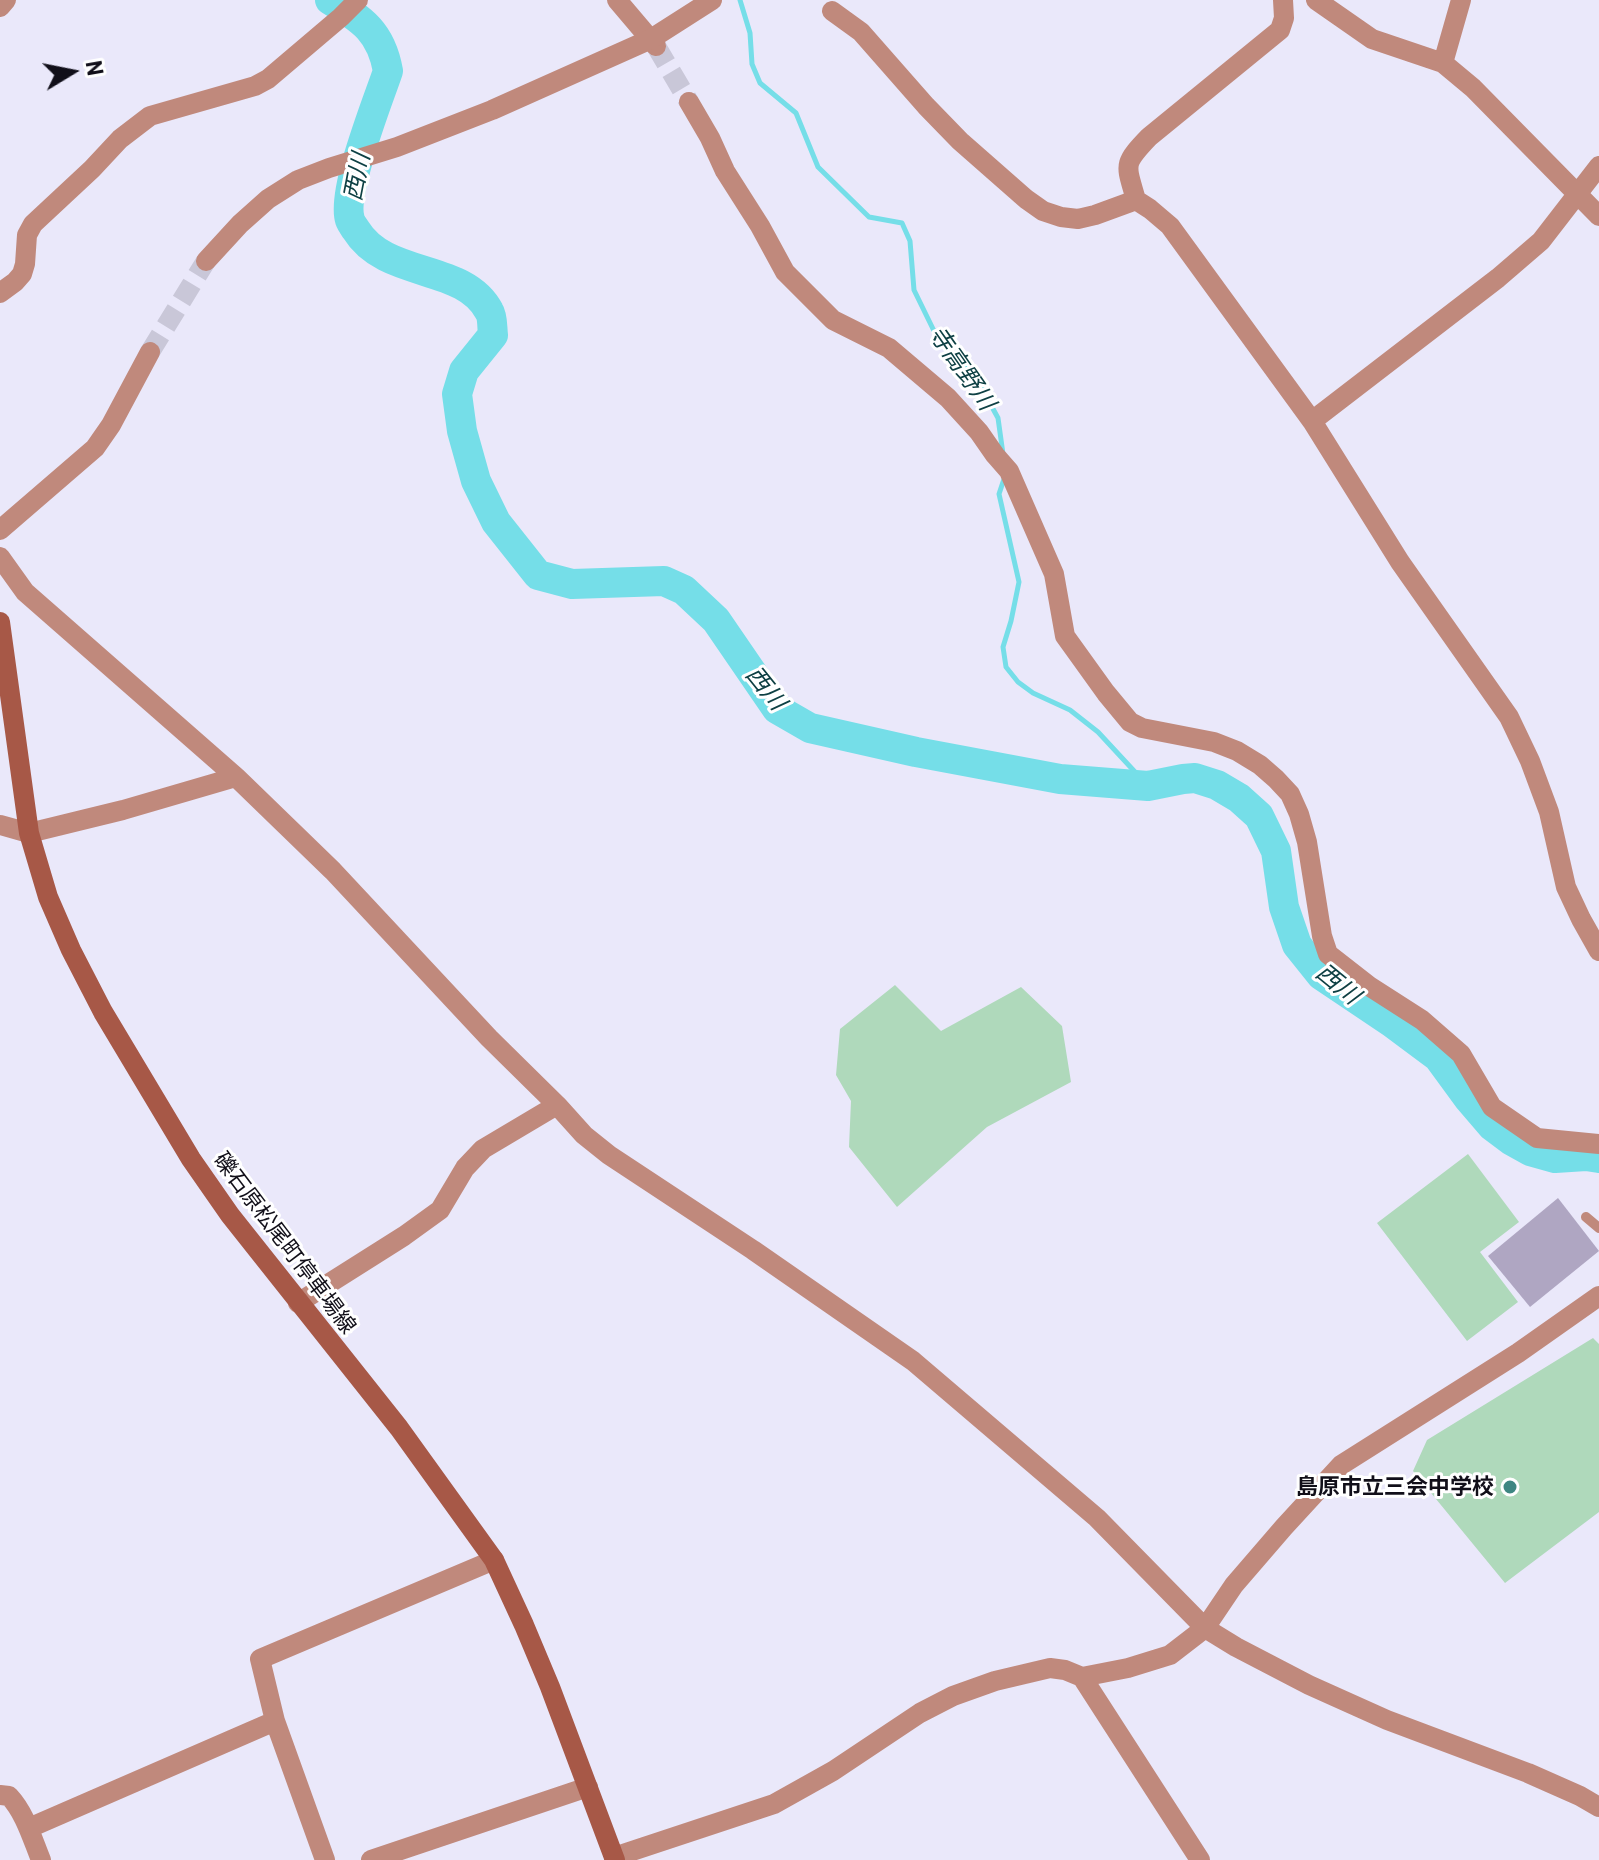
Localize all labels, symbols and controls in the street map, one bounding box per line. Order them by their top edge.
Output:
north arrow [32,32,112,112]
text: N [82,58,110,77]
water label: 西川 [338,151,376,203]
water label: 寺高野川 [923,320,1001,416]
water label: 西川 [740,660,792,716]
water label: 西川 [1310,958,1366,1010]
street label: 礫石原松尾町停車場線 [208,1147,362,1339]
place label: 島原市立三会中学校 [1296,1474,1494,1500]
marker: 島原市立三会中学校 [1501,1478,1519,1496]

